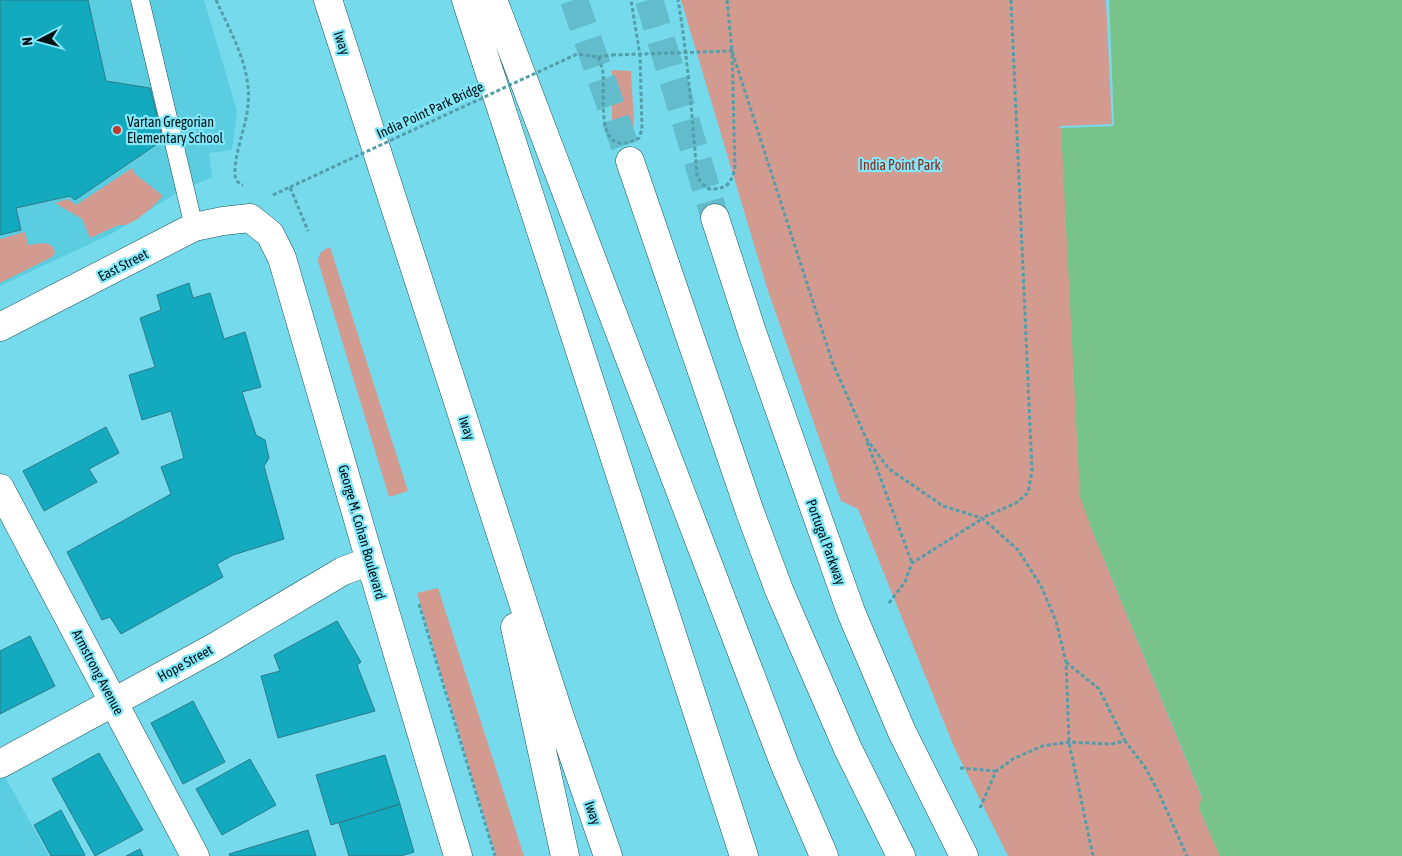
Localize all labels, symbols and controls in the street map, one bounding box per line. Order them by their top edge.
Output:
north arrow [15,15,65,65]
street label: Iway [331,29,353,57]
text: N [19,36,35,46]
street label: India Point Park Bridge [374,78,486,142]
place label: Vartan Gregorian Elementary School [127,114,223,146]
marker: Vartan Gregorian Elementary School [111,124,123,136]
park label: India Point Park [859,157,941,173]
street label: East Street [95,246,151,284]
street label: Iway [456,414,478,442]
street label: George M. Cohan Boulevard [335,463,389,601]
street label: Portugal Parkway [803,497,849,587]
street label: Armstrong Avenue [69,627,127,717]
street label: Hope Street [155,641,215,685]
street label: Iway [582,799,605,827]

